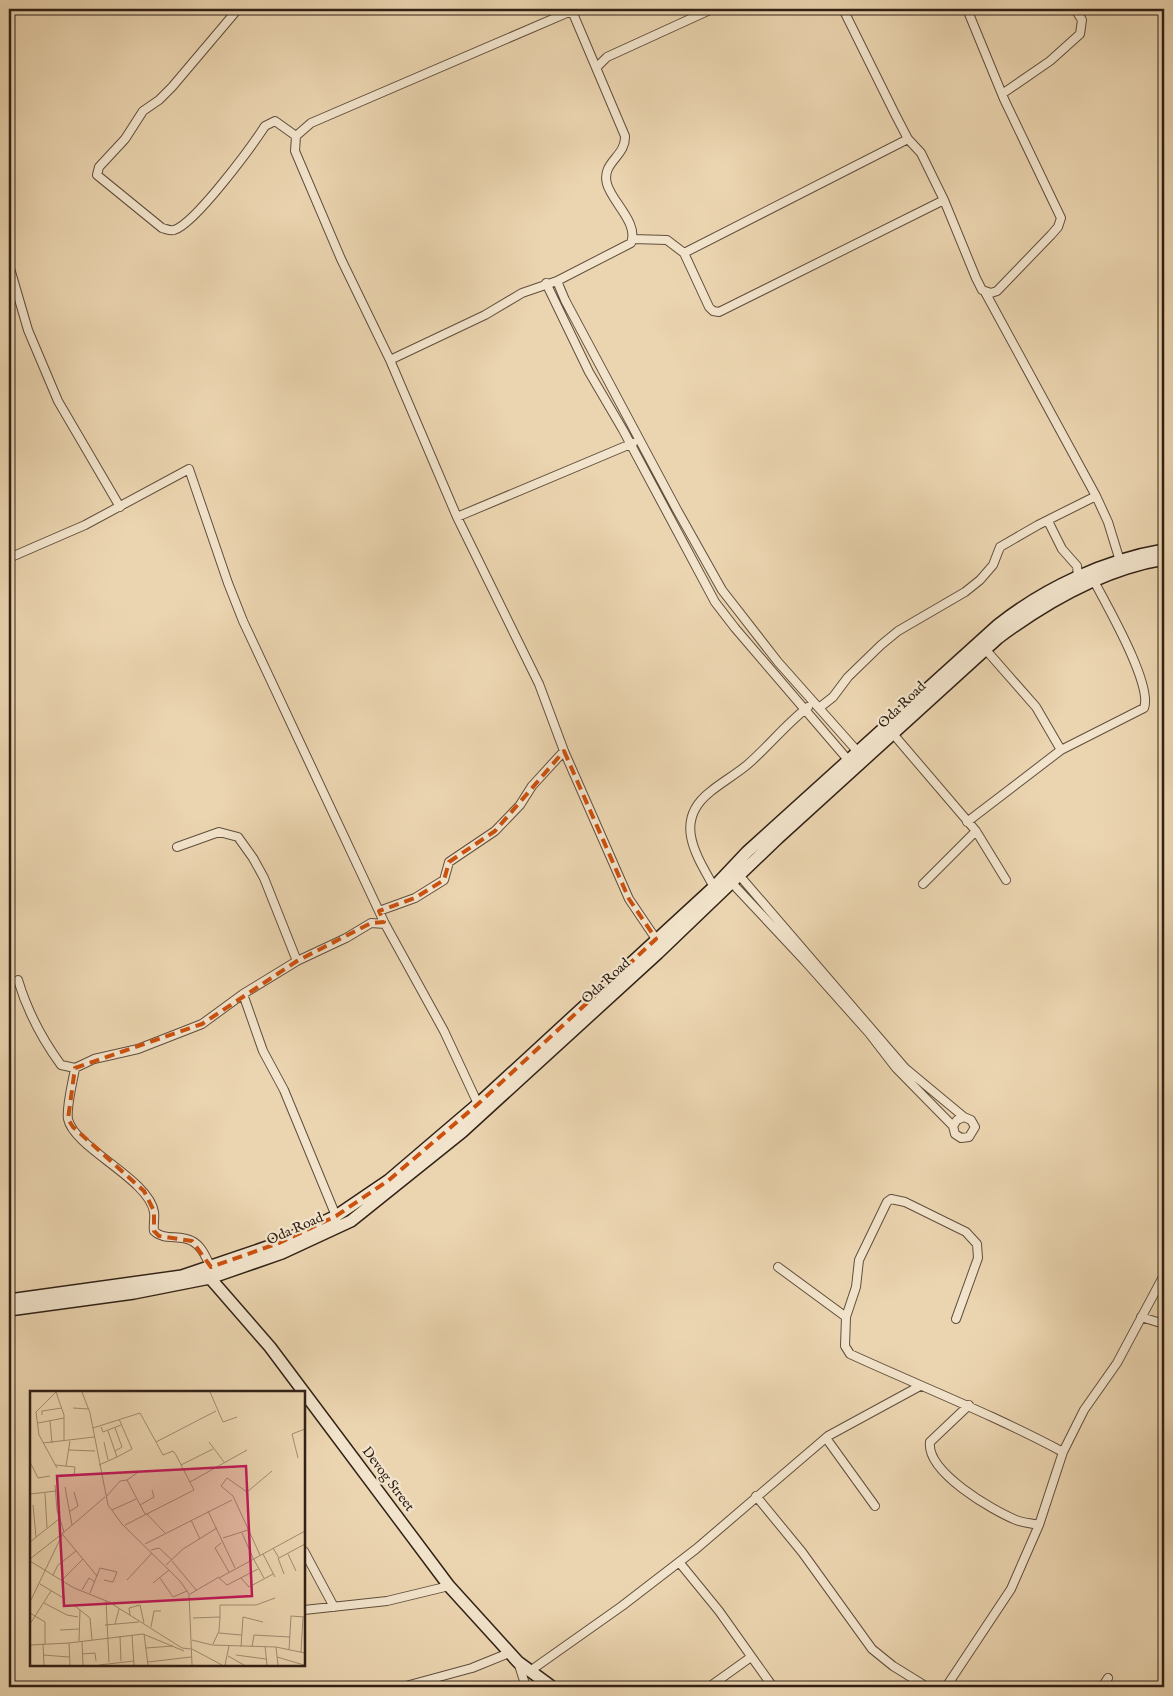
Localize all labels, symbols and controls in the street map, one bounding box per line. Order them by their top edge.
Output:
street label: Oda Road [874,677,930,732]
street label: Oda Road [578,954,635,1008]
street label: Oda Road [264,1208,326,1249]
inset map [30,1391,305,1666]
street label: Devog Street [358,1443,418,1515]

